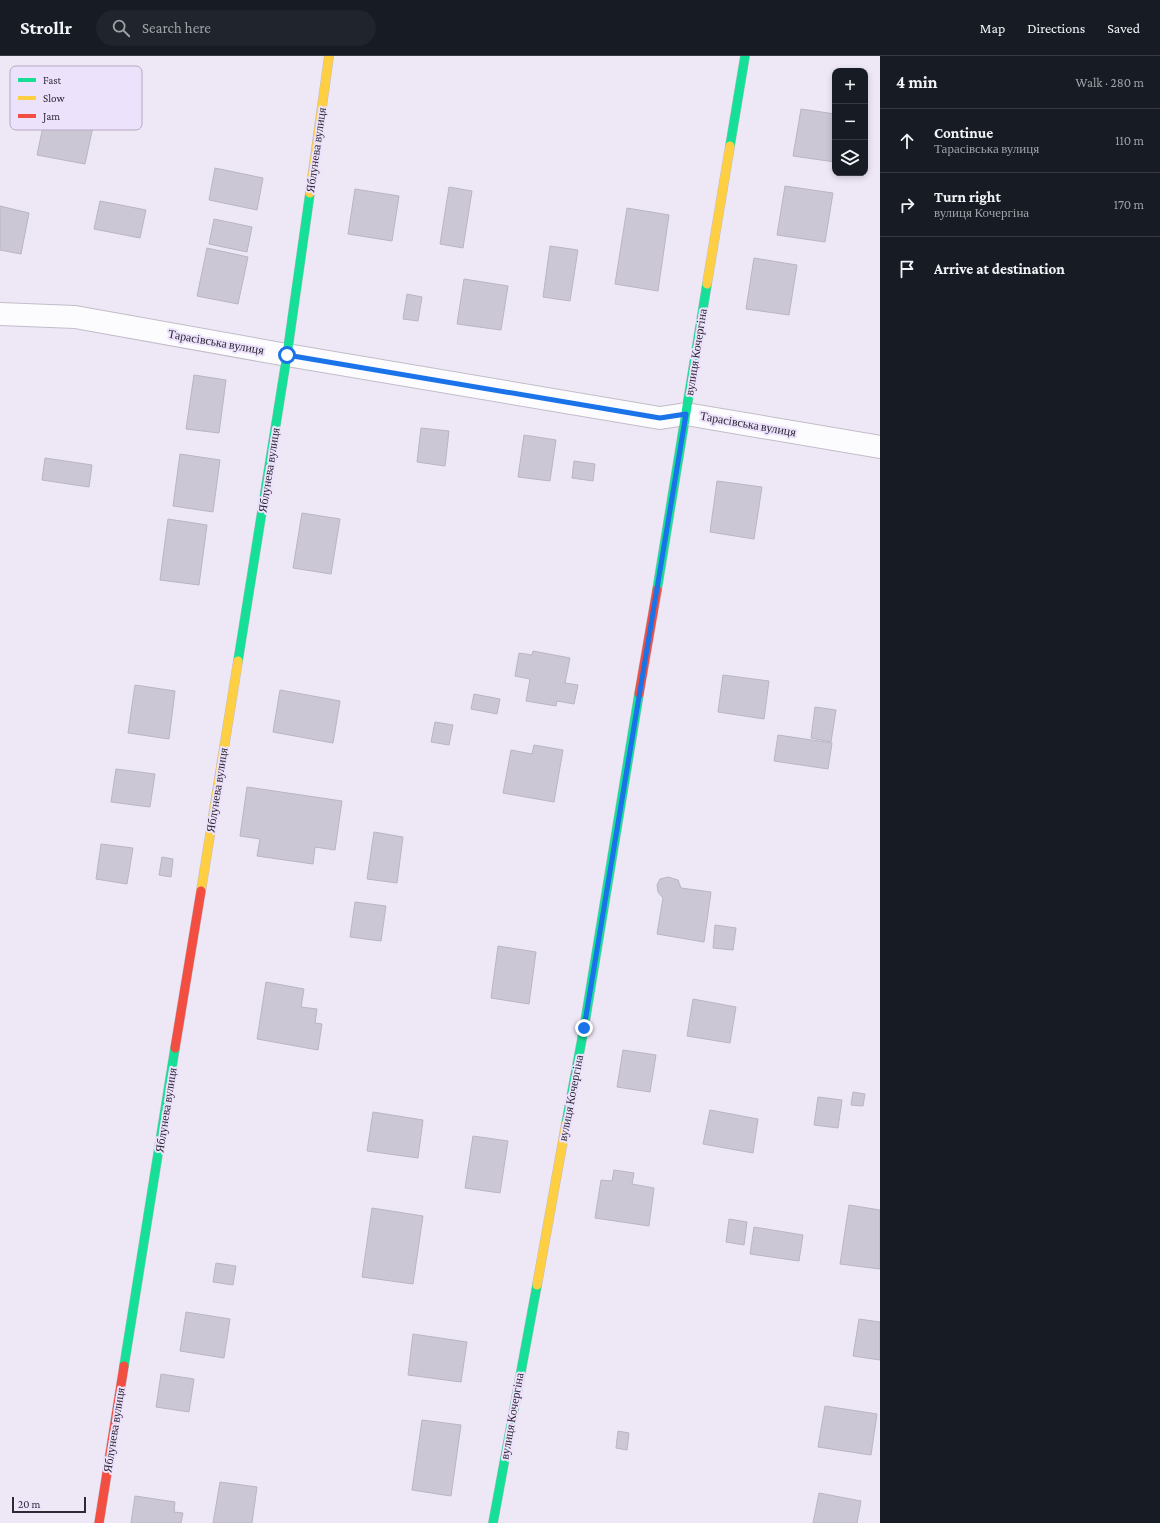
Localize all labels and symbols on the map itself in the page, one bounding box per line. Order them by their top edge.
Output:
legend [10,66,142,130]
text: Fast [43,74,62,86]
text: Slow [43,92,65,104]
street label: Яблунева вулиця [303,106,329,193]
text: Jam [42,110,60,123]
street label: вулиця Кочергіна [682,307,710,396]
street label: Тарасівська вулиця [167,327,265,357]
route start [278,346,296,364]
street label: Тарасівська вулиця [699,409,797,439]
street label: Яблунева вулиця [255,426,283,513]
street label: Яблунева вулиця [203,746,231,833]
route end [575,1019,593,1037]
street label: вулиця Кочергіна [556,1053,586,1142]
street label: Яблунева вулиця [152,1066,180,1153]
street label: вулиця Кочергіна [497,1371,527,1460]
street label: Яблунева вулиця [100,1386,128,1473]
scale bar [12,1495,86,1514]

